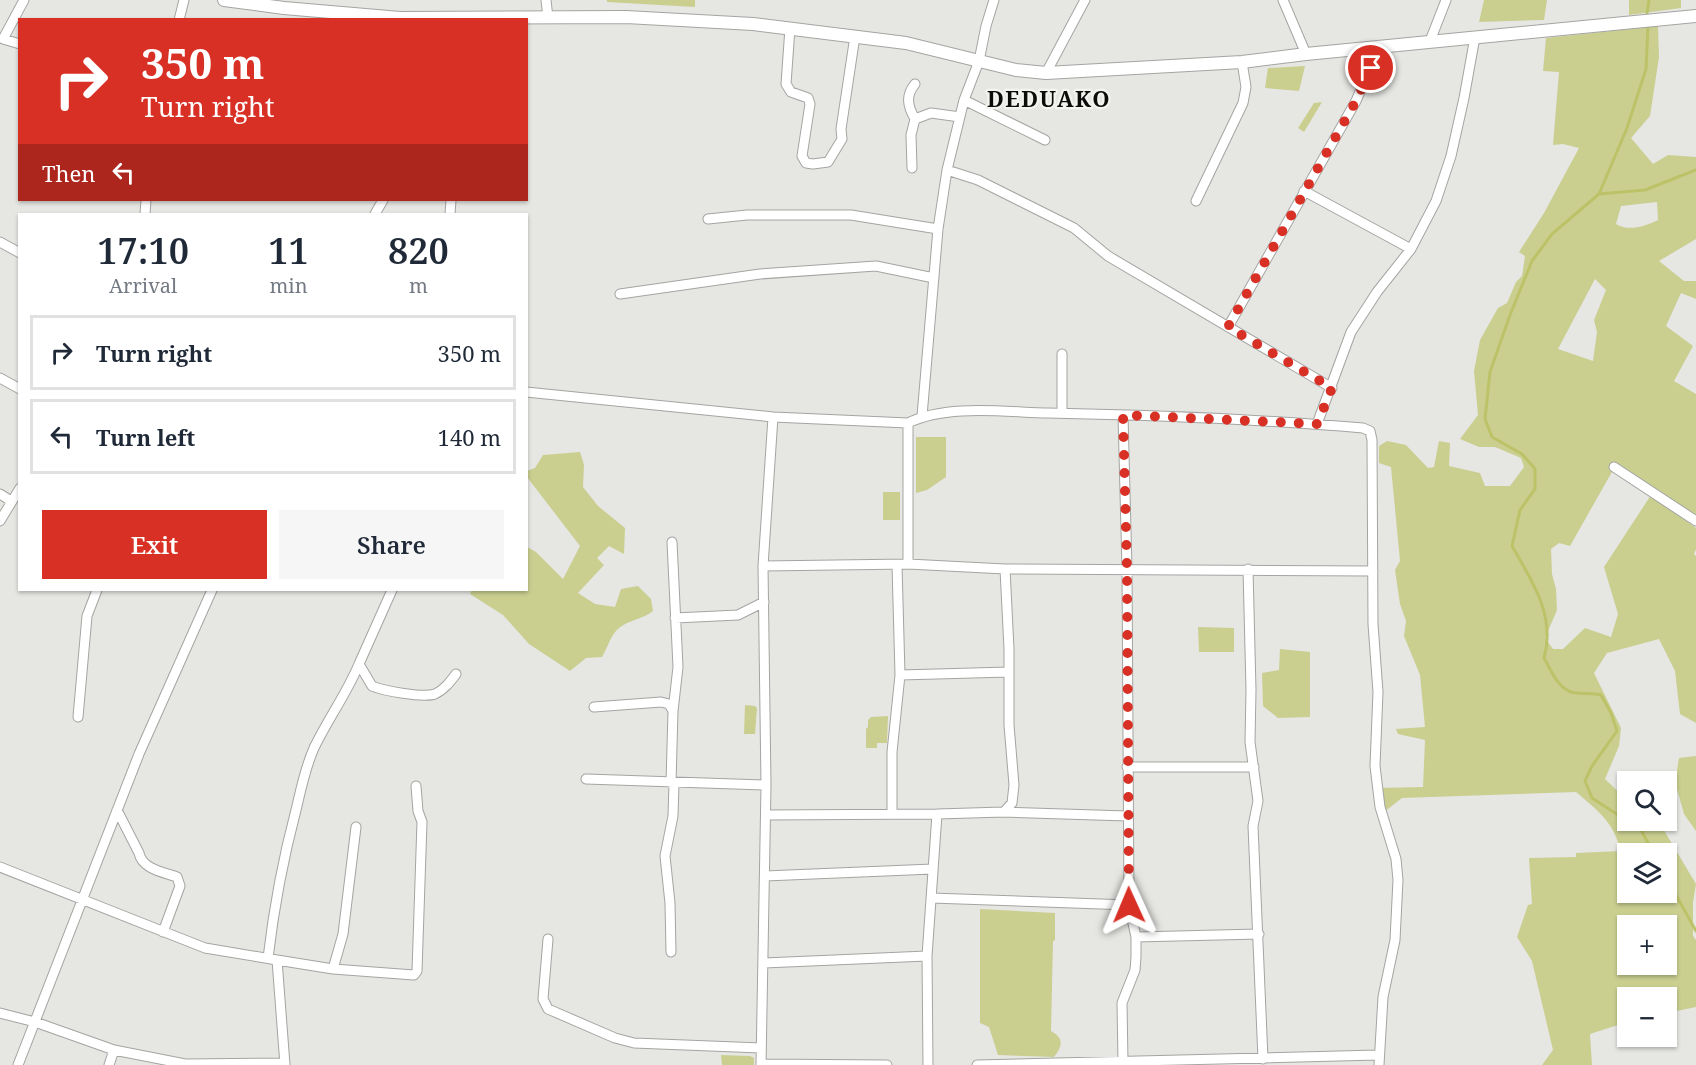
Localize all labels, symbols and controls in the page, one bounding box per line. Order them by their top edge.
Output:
text: 350 m [141,34,265,91]
icon: right [42,42,120,120]
pin [1345,42,1396,93]
icon: arrive [1354,51,1387,84]
district label: DEDUAKO [987,83,1111,113]
text: Turn right [141,88,274,125]
icon: left [107,156,140,189]
text: Then [42,158,95,188]
text: 17:10 [97,226,189,275]
text: 11 [268,226,309,275]
text: 820 [388,226,449,275]
text: Arrival [109,272,177,299]
text: min [269,272,308,299]
text: m [409,272,428,299]
icon: right [45,336,78,369]
text: Turn right [96,338,212,368]
text: 350 m [438,338,501,368]
icon: left [45,420,78,453]
text: Turn left [96,422,195,452]
text: 140 m [438,422,501,452]
button: Exit [42,510,267,579]
button: Share [279,510,504,579]
map controls [1617,771,1677,1047]
button: search [1617,771,1677,831]
button: layers [1617,843,1677,903]
position arrow [1097,873,1161,937]
button: + [1617,915,1677,975]
button: − [1617,987,1677,1047]

